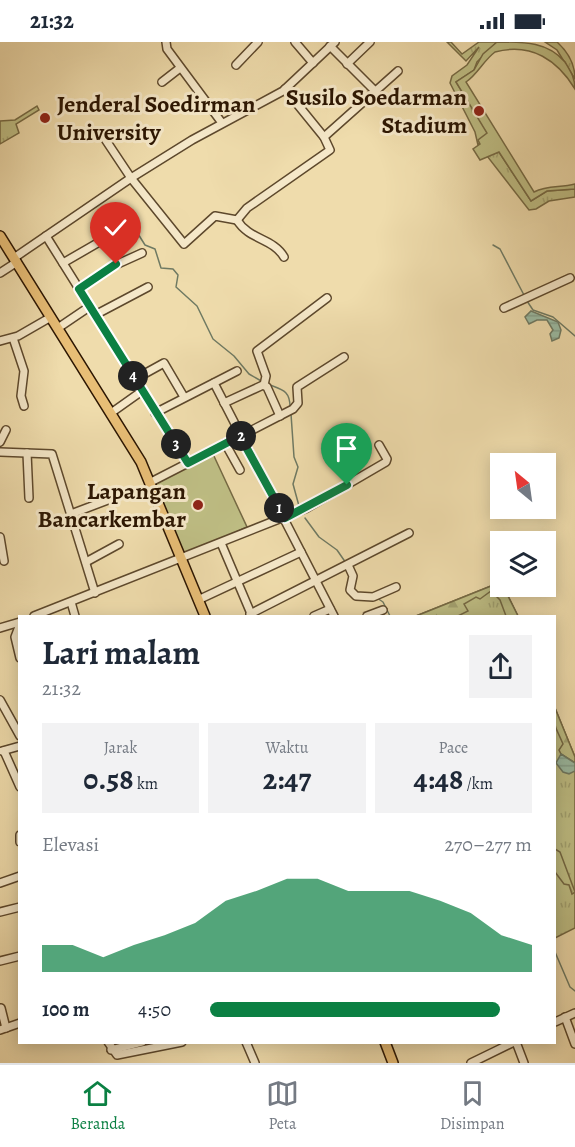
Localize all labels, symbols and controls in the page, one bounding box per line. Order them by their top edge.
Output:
text: 21:32 [30,6,74,36]
place label: Susilo Soedarman Stadium [286,81,467,141]
place label: Jenderal Soedirman University [57,88,256,148]
marker: Susilo Soedarman Stadium [472,104,486,118]
marker: Jenderal Soedirman University [38,111,52,125]
pin [90,202,141,264]
icon: check [99,211,132,244]
pin: 4 [118,361,148,391]
text: 4 [129,365,137,387]
pin: 2 [226,421,256,451]
pin [321,423,372,485]
text: 2 [237,425,245,447]
pin: 3 [161,429,191,459]
icon: arrive [330,432,363,465]
text: 3 [173,433,179,455]
north arrow [490,453,556,519]
map controls [490,453,556,597]
place label: Lapangan Bancarkembar [38,475,187,535]
pin: 1 [264,493,294,523]
text: 1 [276,497,282,519]
marker: Lapangan Bancarkembar [191,498,205,512]
button: layers [490,531,556,597]
text: Lari malam [42,630,200,675]
button: share [469,635,532,698]
text: 21:32 [42,675,81,702]
text: Jarak [104,737,137,759]
text: Waktu [266,737,308,759]
text: Pace [438,737,468,759]
text: 0.58 [83,759,134,799]
text: 2:47 [263,759,311,799]
text: 4:48 [414,759,463,799]
text: km [134,773,158,795]
text: /km [463,773,493,795]
text: Elevasi [42,831,99,858]
text: 270–277 m [444,831,532,858]
text: 100 m [42,996,90,1023]
text: 4:50 [138,996,171,1023]
tab: Beranda [70,1077,125,1135]
tab: Peta [266,1077,299,1135]
tab: Disimpan [440,1077,505,1135]

